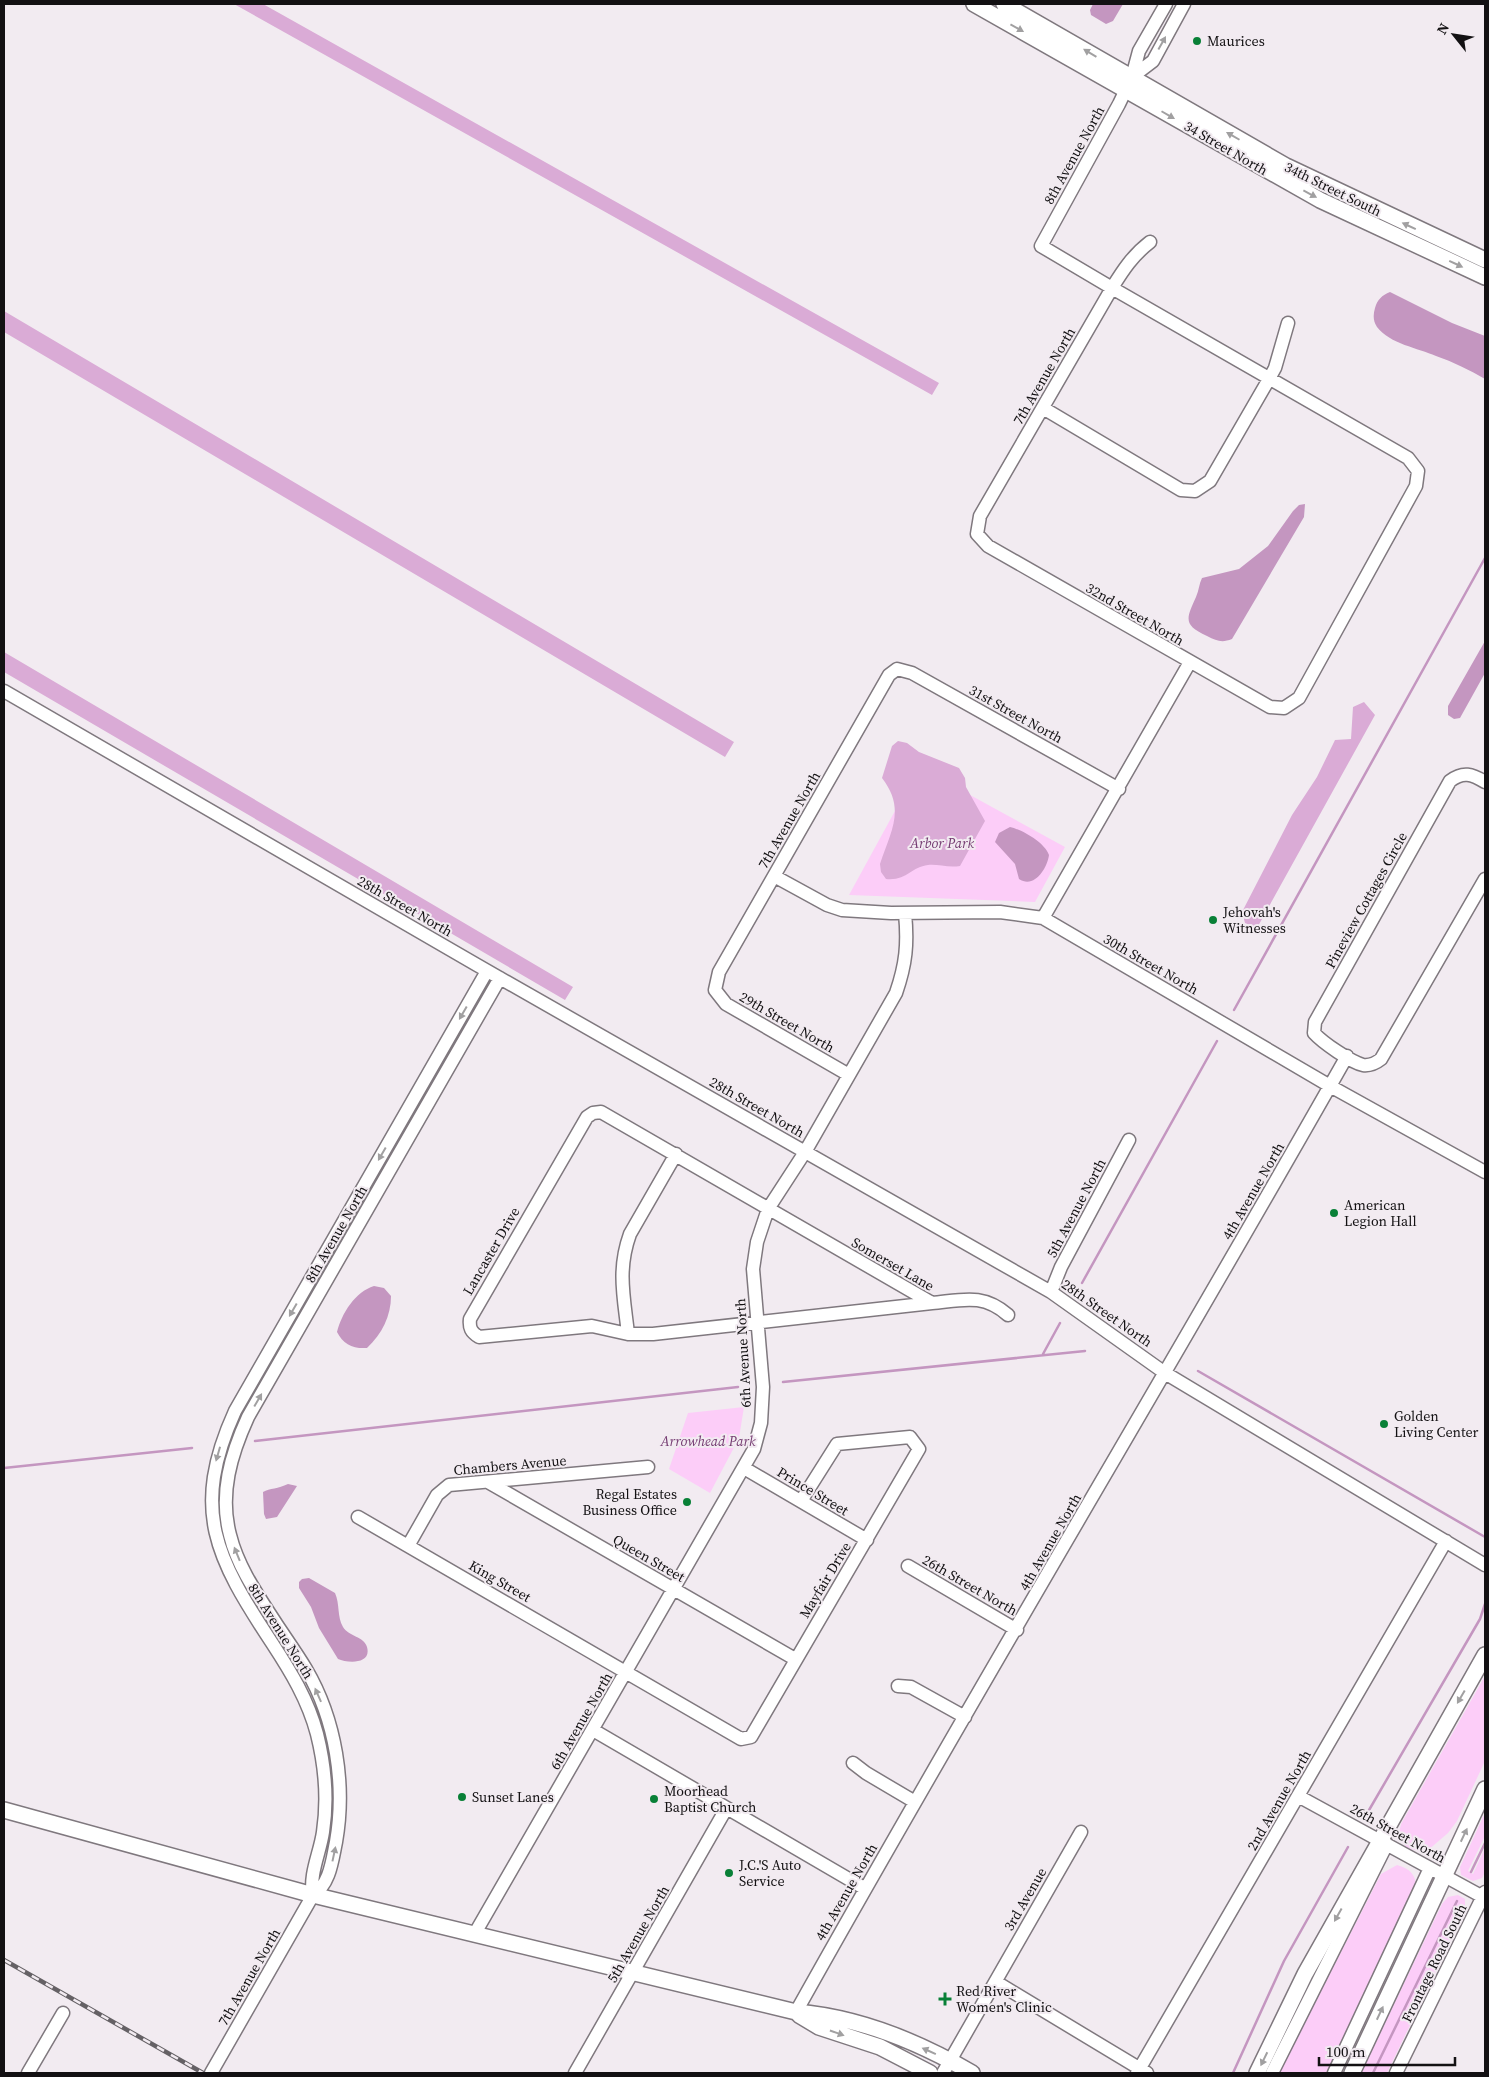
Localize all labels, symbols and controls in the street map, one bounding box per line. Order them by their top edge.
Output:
north arrow [1429,10,1479,60]
text: N [1432,19,1454,38]
one-way arrow [1010,23,1024,32]
place label: Maurices [1207,31,1265,51]
marker: Maurices [1191,35,1203,47]
one-way arrow [1158,36,1166,51]
one-way arrow [1083,49,1097,58]
street label: 8th Avenue North [1039,102,1109,208]
one-way arrow [1161,110,1175,119]
street label: 34 Street North [1180,116,1272,180]
one-way arrow [1227,131,1240,140]
street label: 34th Street South [1281,157,1385,221]
one-way arrow [1302,190,1317,198]
one-way arrow [1402,221,1416,229]
one-way arrow [1449,260,1463,268]
street label: 7th Avenue North [1008,324,1080,428]
street label: 32nd Street North [1082,578,1188,650]
street label: 31st Street North [966,680,1066,748]
street label: 7th Avenue North [753,768,825,872]
street label: Pineview Cottages Circle [1320,828,1412,972]
park label: Arbor Park [909,833,974,853]
street label: 28th Street North [354,871,456,941]
place label: Jehovah's Witnesses [1222,902,1286,938]
marker: Jehovah's Witnesses [1207,914,1219,926]
street label: 30th Street North [1100,929,1202,999]
street label: 29th Street North [736,987,838,1057]
one-way arrow [459,1006,468,1019]
street label: 28th Street North [706,1072,808,1142]
street label: 4th Avenue North [1217,1139,1289,1243]
one-way arrow [378,1147,387,1160]
street label: 5th Avenue North [1041,1155,1111,1261]
street label: 8th Avenue North [300,1182,372,1286]
place label: American Legion Hall [1344,1195,1417,1231]
street label: Lancaster Drive [458,1203,524,1299]
marker: American Legion Hall [1328,1207,1340,1219]
street label: Somerset Lane [848,1232,938,1296]
street label: 28th Street North [1058,1274,1156,1352]
street label: 6th Avenue North [730,1298,756,1408]
one-way arrow [288,1303,297,1316]
one-way arrow [253,1393,262,1407]
place label: Golden Living Center [1394,1406,1479,1442]
marker: Golden Living Center [1378,1418,1390,1430]
park label: Arrowhead Park [659,1431,756,1451]
one-way arrow [214,1446,222,1461]
street label: Chambers Avenue [453,1450,567,1480]
street label: Prince Street [774,1462,853,1520]
place label: Regal Estates Business Office [582,1484,677,1520]
street label: 4th Avenue North [1014,1490,1086,1594]
marker: Regal Estates Business Office [681,1496,693,1508]
street label: Queen Street [609,1529,689,1587]
street label: Mayfair Drive [794,1538,856,1622]
one-way arrow [233,1547,240,1562]
street label: 26th Street North [919,1550,1021,1620]
street label: King Street [465,1555,535,1607]
street label: 8th Avenue North [244,1579,318,1683]
street label: 6th Avenue North [545,1669,617,1773]
one-way arrow [314,1688,322,1702]
one-way arrow [1457,1690,1465,1705]
street label: 2nd Avenue North [1242,1746,1316,1854]
place label: Moorhead Baptist Church [664,1781,757,1817]
place label: Sunset Lanes [472,1787,554,1807]
marker: Sunset Lanes [456,1791,468,1803]
marker: Moorhead Baptist Church [648,1793,660,1805]
street label: 26th Street North [1347,1798,1449,1868]
one-way arrow [1460,1828,1468,1842]
street label: 4th Avenue North [810,1840,882,1944]
one-way arrow [330,1845,338,1861]
place label: J.C.'S Auto Service [738,1855,801,1891]
street label: 3rd Avenue [999,1864,1051,1934]
marker: J.C.'S Auto Service [723,1867,735,1879]
street label: 5th Avenue North [602,1882,674,1986]
street label: Frontage Road South [1397,1900,1471,2026]
one-way arrow [1334,1908,1342,1922]
street label: 7th Avenue North [213,1925,285,2029]
place label: Red River Women's Clinic [956,1981,1052,2017]
marker: Red River Women's Clinic [938,1992,952,2006]
one-way arrow [1376,2006,1384,2020]
one-way arrow [829,2029,844,2037]
scale bar [1319,2034,1455,2066]
text: 100 m [1326,2041,1366,2062]
one-way arrow [922,2046,936,2054]
one-way arrow [1259,2052,1267,2066]

